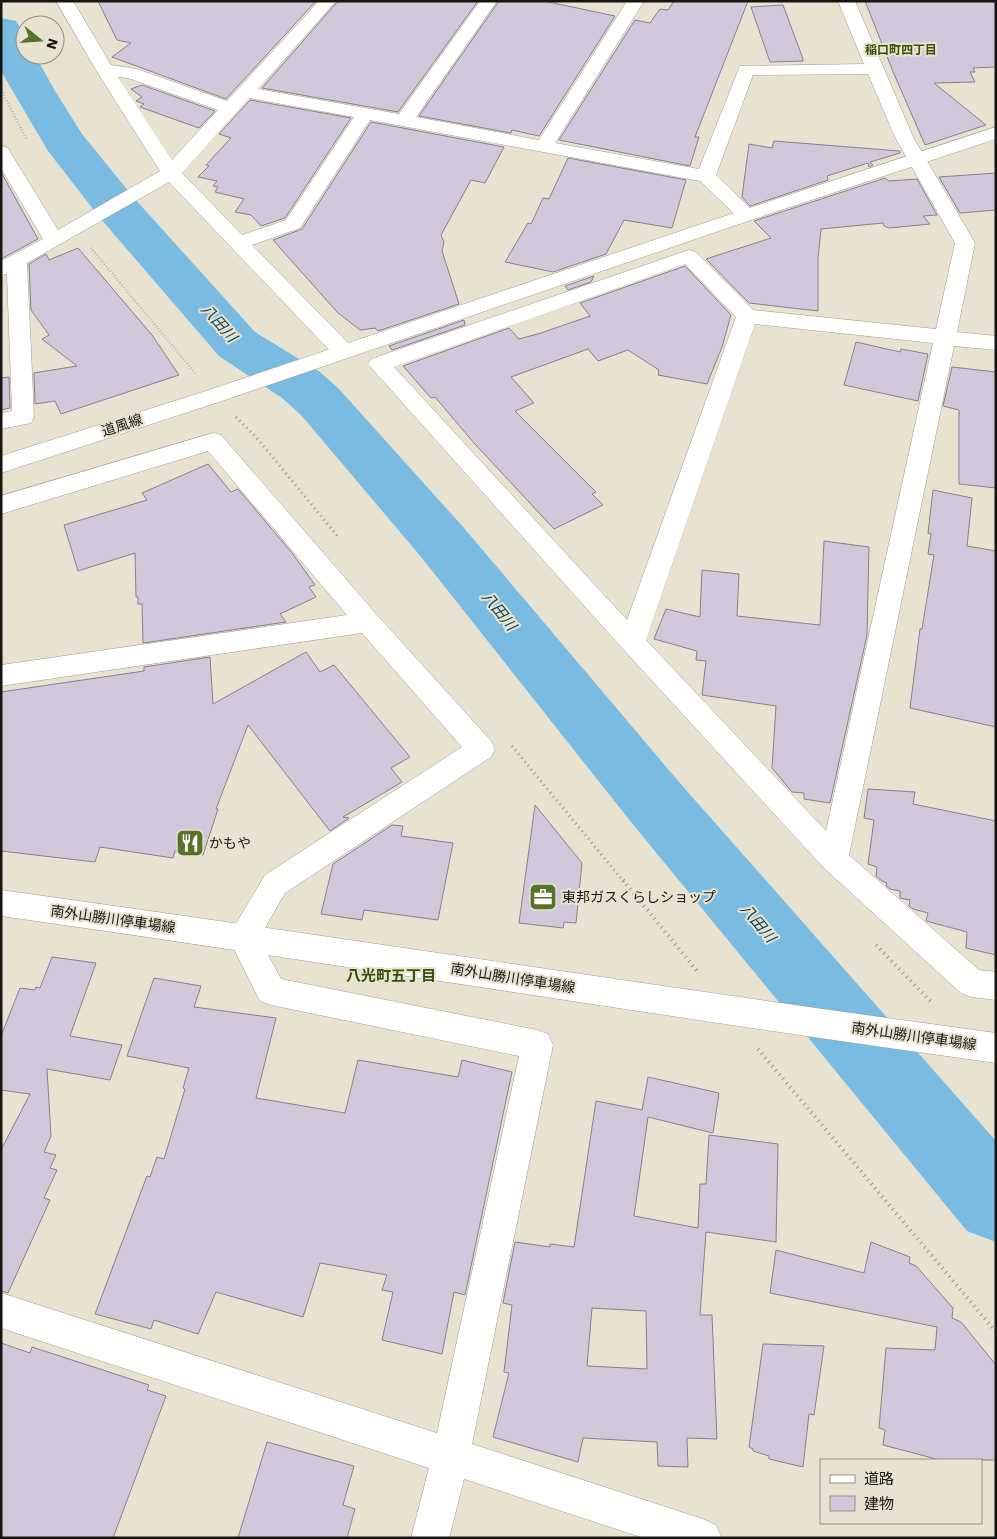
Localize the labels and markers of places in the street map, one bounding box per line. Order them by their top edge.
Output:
restaurant icon: かもや [175,828,205,858]
place label: かもや [209,835,251,851]
office icon: 東邦ガスくらしショップ [528,882,558,912]
place label: 東邦ガスくらしショップ [562,889,716,905]

